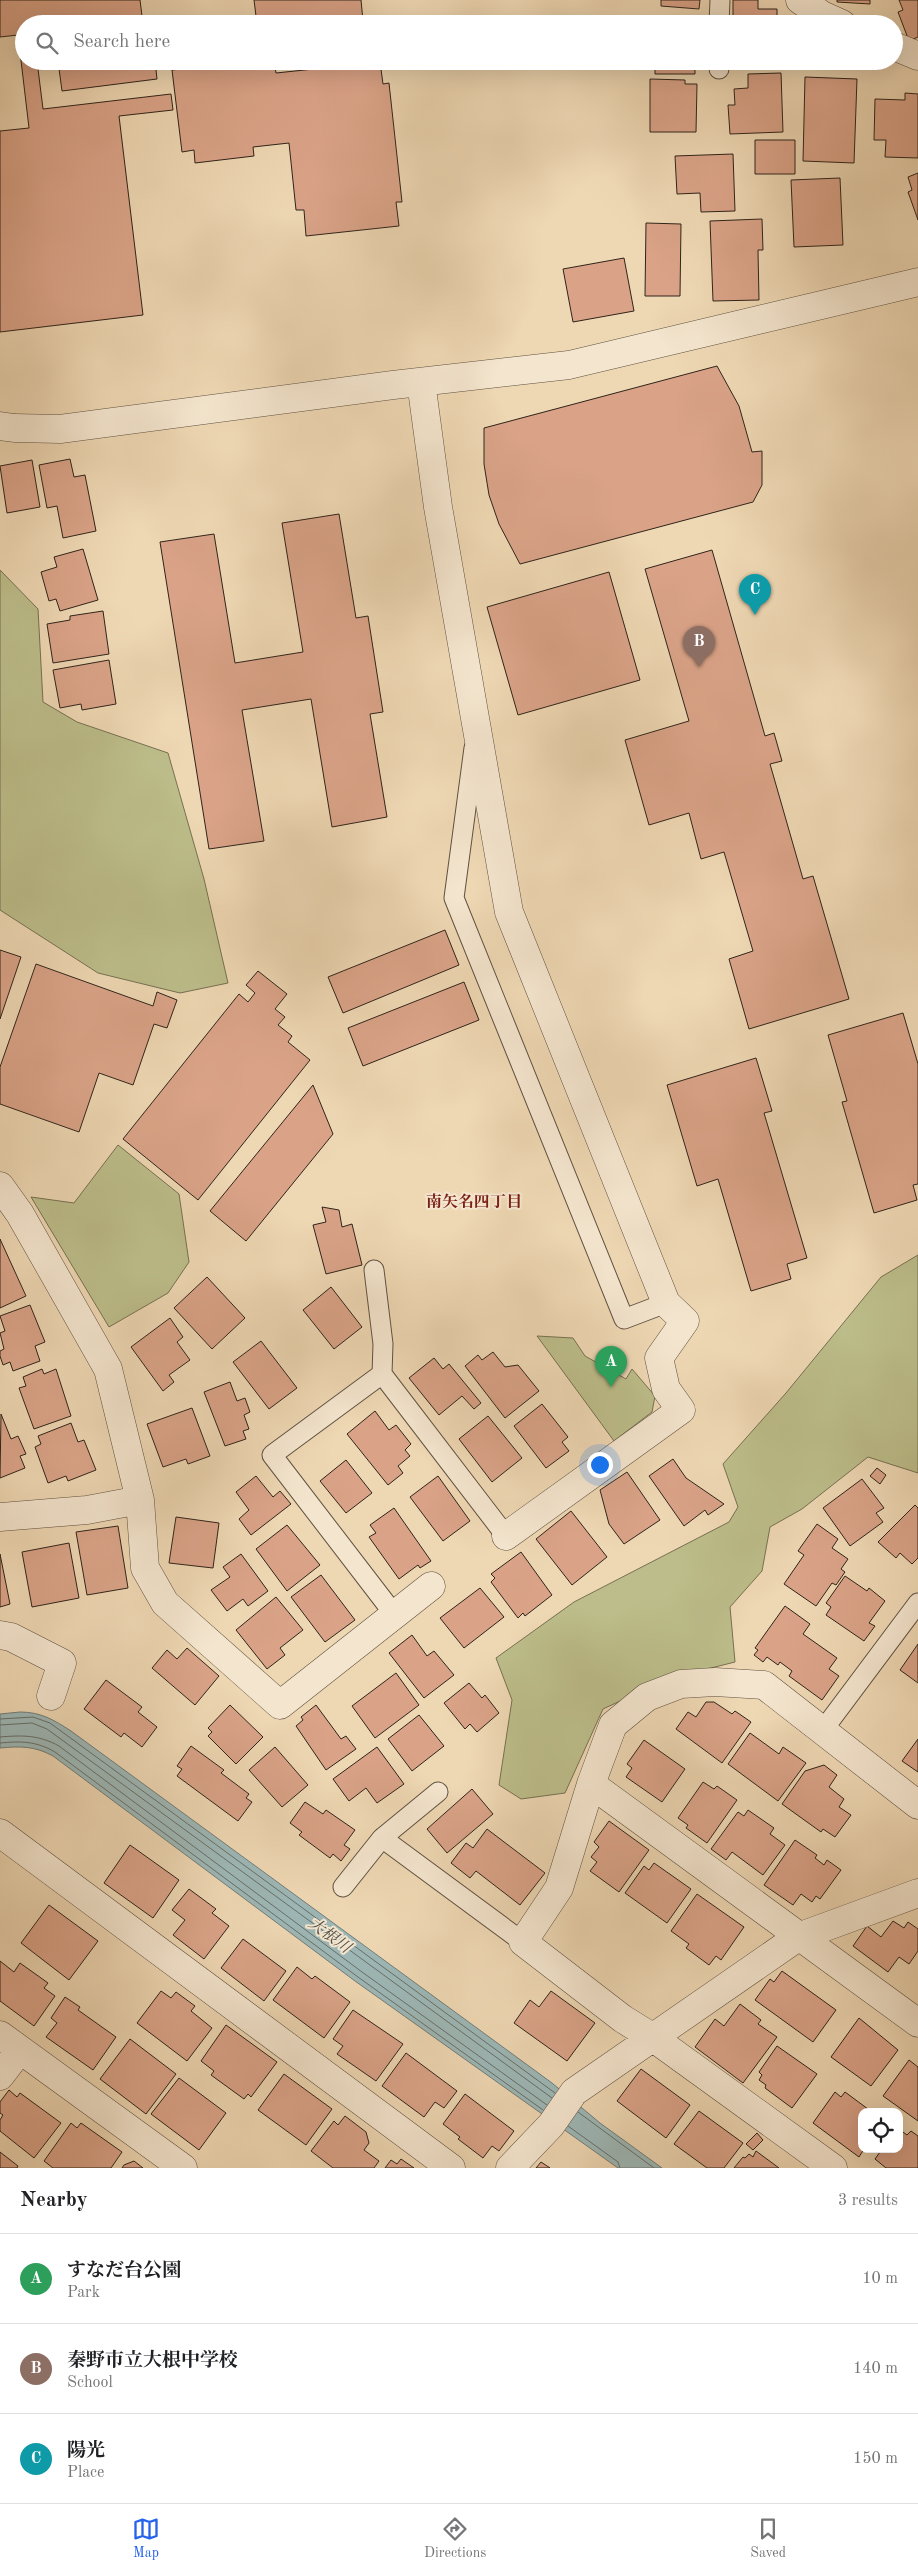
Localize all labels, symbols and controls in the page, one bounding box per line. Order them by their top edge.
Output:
search box [15,15,903,70]
icon: search [33,29,61,57]
text: Search here [73,33,170,52]
pin: C [739,574,771,615]
pin: B [683,626,715,667]
district label: 南矢名四丁目 [426,1193,522,1211]
pin: A [595,1346,627,1387]
your location [587,1452,613,1478]
water label: 大根川 [305,1914,356,1958]
map controls [858,2108,903,2153]
button: locate [858,2108,903,2153]
text: Nearby [20,2190,88,2211]
text: 3 results [838,2193,898,2209]
text: すなだ台公園 [67,2262,181,2281]
text: A [30,2271,42,2287]
text: 10 m [862,2271,898,2287]
text: Park [67,2285,100,2301]
text: 秦野市立大根中学校 [67,2352,238,2371]
text: B [30,2361,42,2377]
text: 140 m [853,2361,898,2377]
text: School [67,2375,113,2391]
text: 陽光 [67,2442,105,2461]
text: C [31,2451,41,2467]
text: 150 m [853,2451,898,2467]
text: Place [67,2465,104,2481]
tab: Map [132,2515,160,2562]
tab: Directions [424,2515,486,2562]
tab: Saved [750,2515,786,2562]

